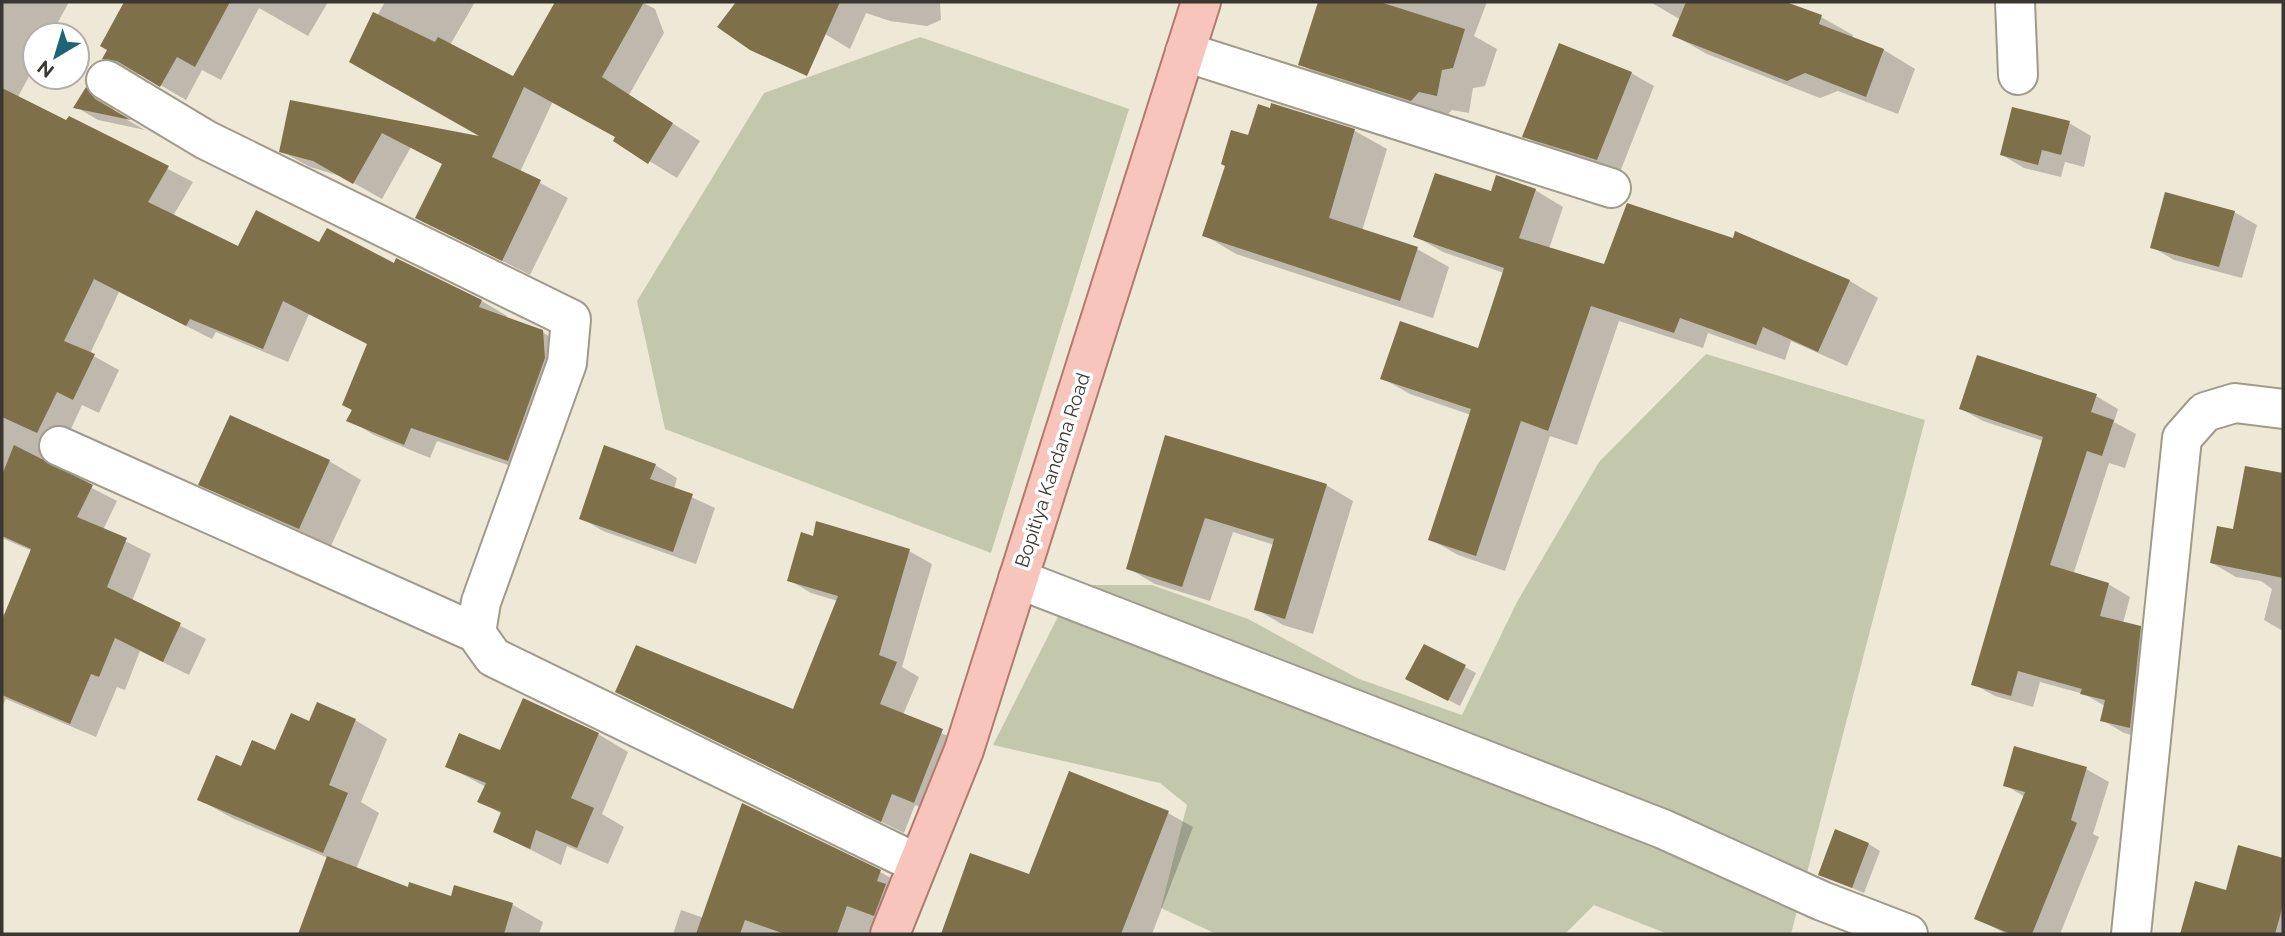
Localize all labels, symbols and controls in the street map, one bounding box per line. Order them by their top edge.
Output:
north arrow [21,21,91,91]
text: N [33,56,58,83]
street label: Bopitiya Kandana Road [1010,370,1094,570]

